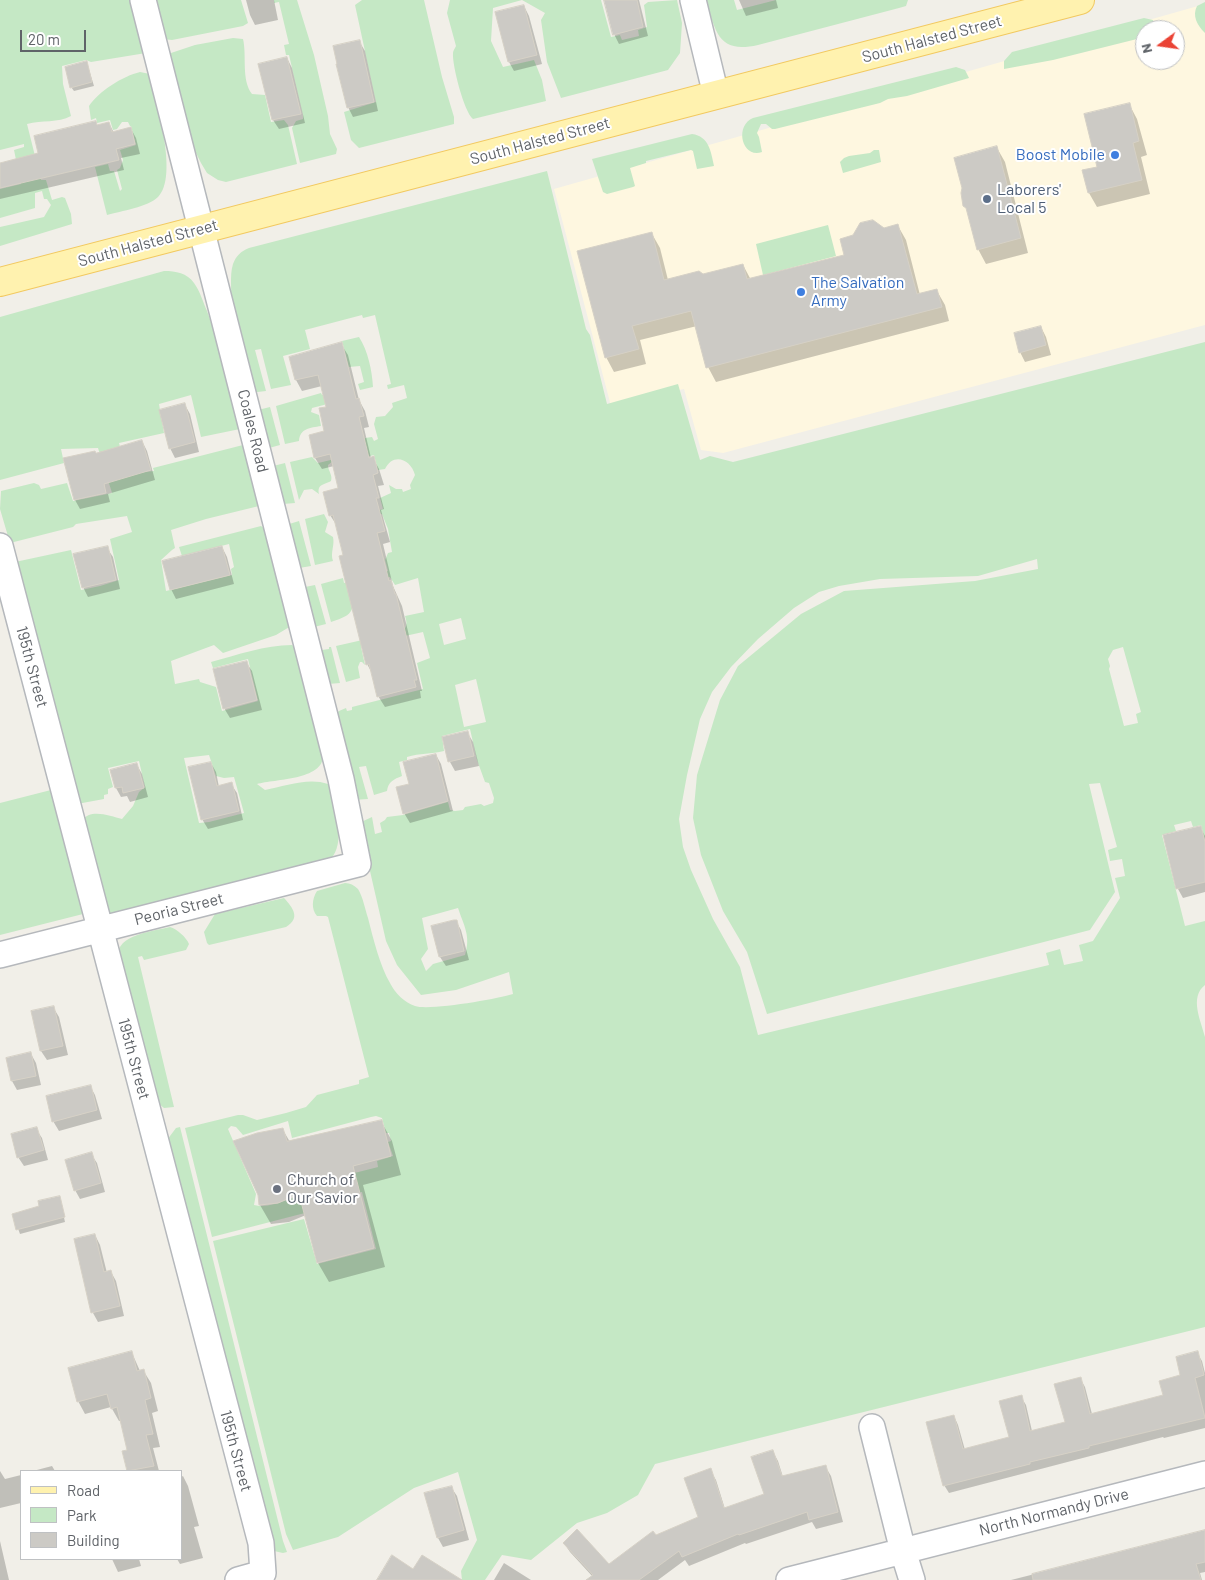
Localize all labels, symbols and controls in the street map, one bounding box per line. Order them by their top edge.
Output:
street label: South Halsted Street [860,11,1004,67]
scale bar [22,20,89,52]
north arrow [1135,20,1185,70]
text: 20 m [28,30,60,48]
text: N [1137,42,1155,55]
street label: South Halsted Street [468,113,612,169]
place label: Boost Mobile [1016,145,1105,165]
marker: Boost Mobile [1109,149,1121,161]
place label: Laborers' Local 5 [997,180,1061,218]
marker: Laborers' Local 5 [981,193,993,205]
street label: South Halsted Street [76,215,220,271]
place label: The Salvation Army [811,273,904,311]
marker: The Salvation Army [795,286,807,298]
street label: Coales Road [233,387,273,475]
street label: 195th Street [12,624,52,710]
street label: Peoria Street [132,889,226,929]
street label: 195th Street [114,1016,154,1102]
place label: Church of Our Savior [287,1170,358,1208]
marker: Church of Our Savior [271,1183,283,1195]
street label: 195th Street [216,1408,256,1494]
legend [20,1470,182,1560]
text: Road [67,1481,100,1499]
street label: North Normandy Drive [977,1484,1131,1540]
text: Park [67,1506,96,1524]
text: Building [67,1531,120,1549]

